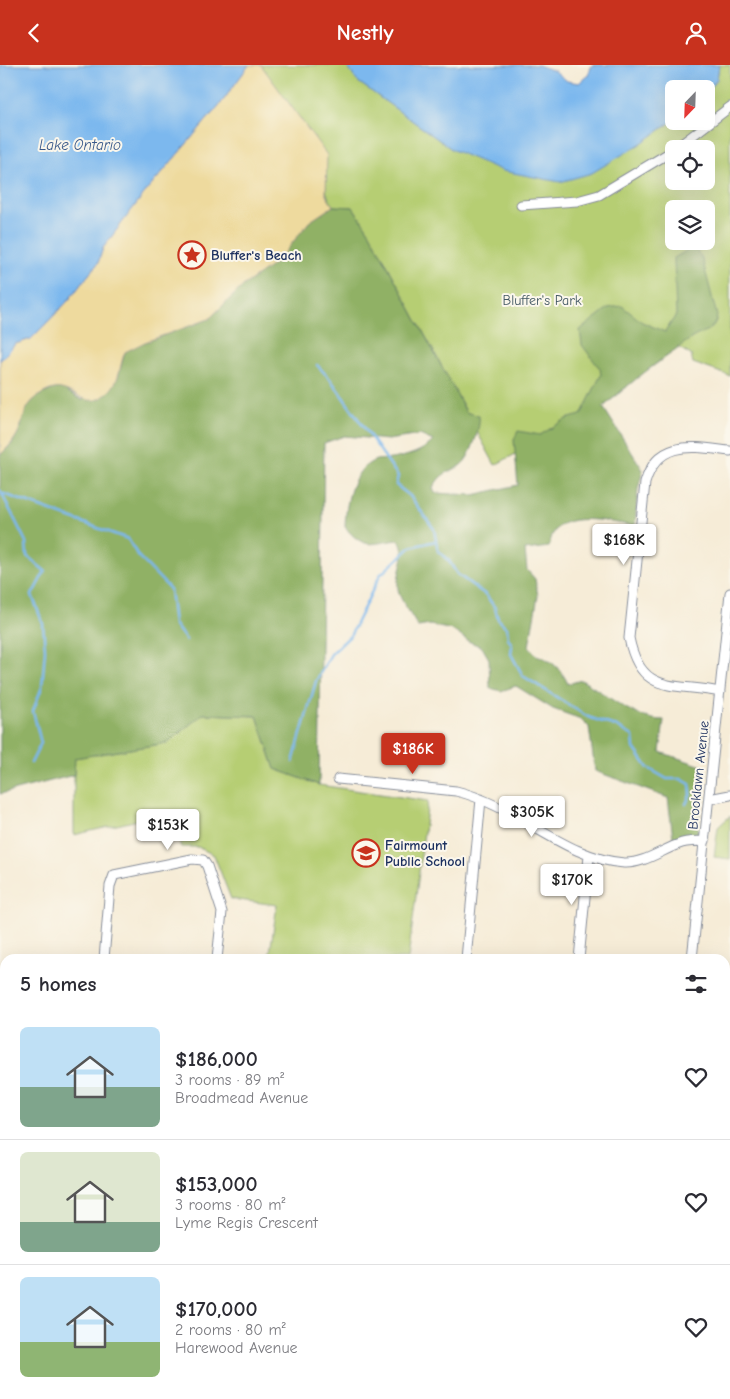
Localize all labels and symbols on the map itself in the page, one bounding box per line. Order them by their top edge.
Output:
north arrow [665,80,715,130]
water label: Lake Ontario [39,136,121,154]
place icon: Bluffer's Beach [177,240,207,270]
place label: Bluffer's Beach [211,247,302,264]
park label: Bluffer's Park [502,292,582,309]
pin: $168K [589,523,659,566]
street label: Brooklawn Avenue [684,720,713,830]
pin: $186K [378,733,448,775]
pin: $305K [497,795,567,838]
pin: $153K [133,809,203,851]
place label: Fairmount Public School [385,837,465,870]
school or university icon: Fairmount Public School [351,838,381,868]
pin: $170K [537,863,607,906]

